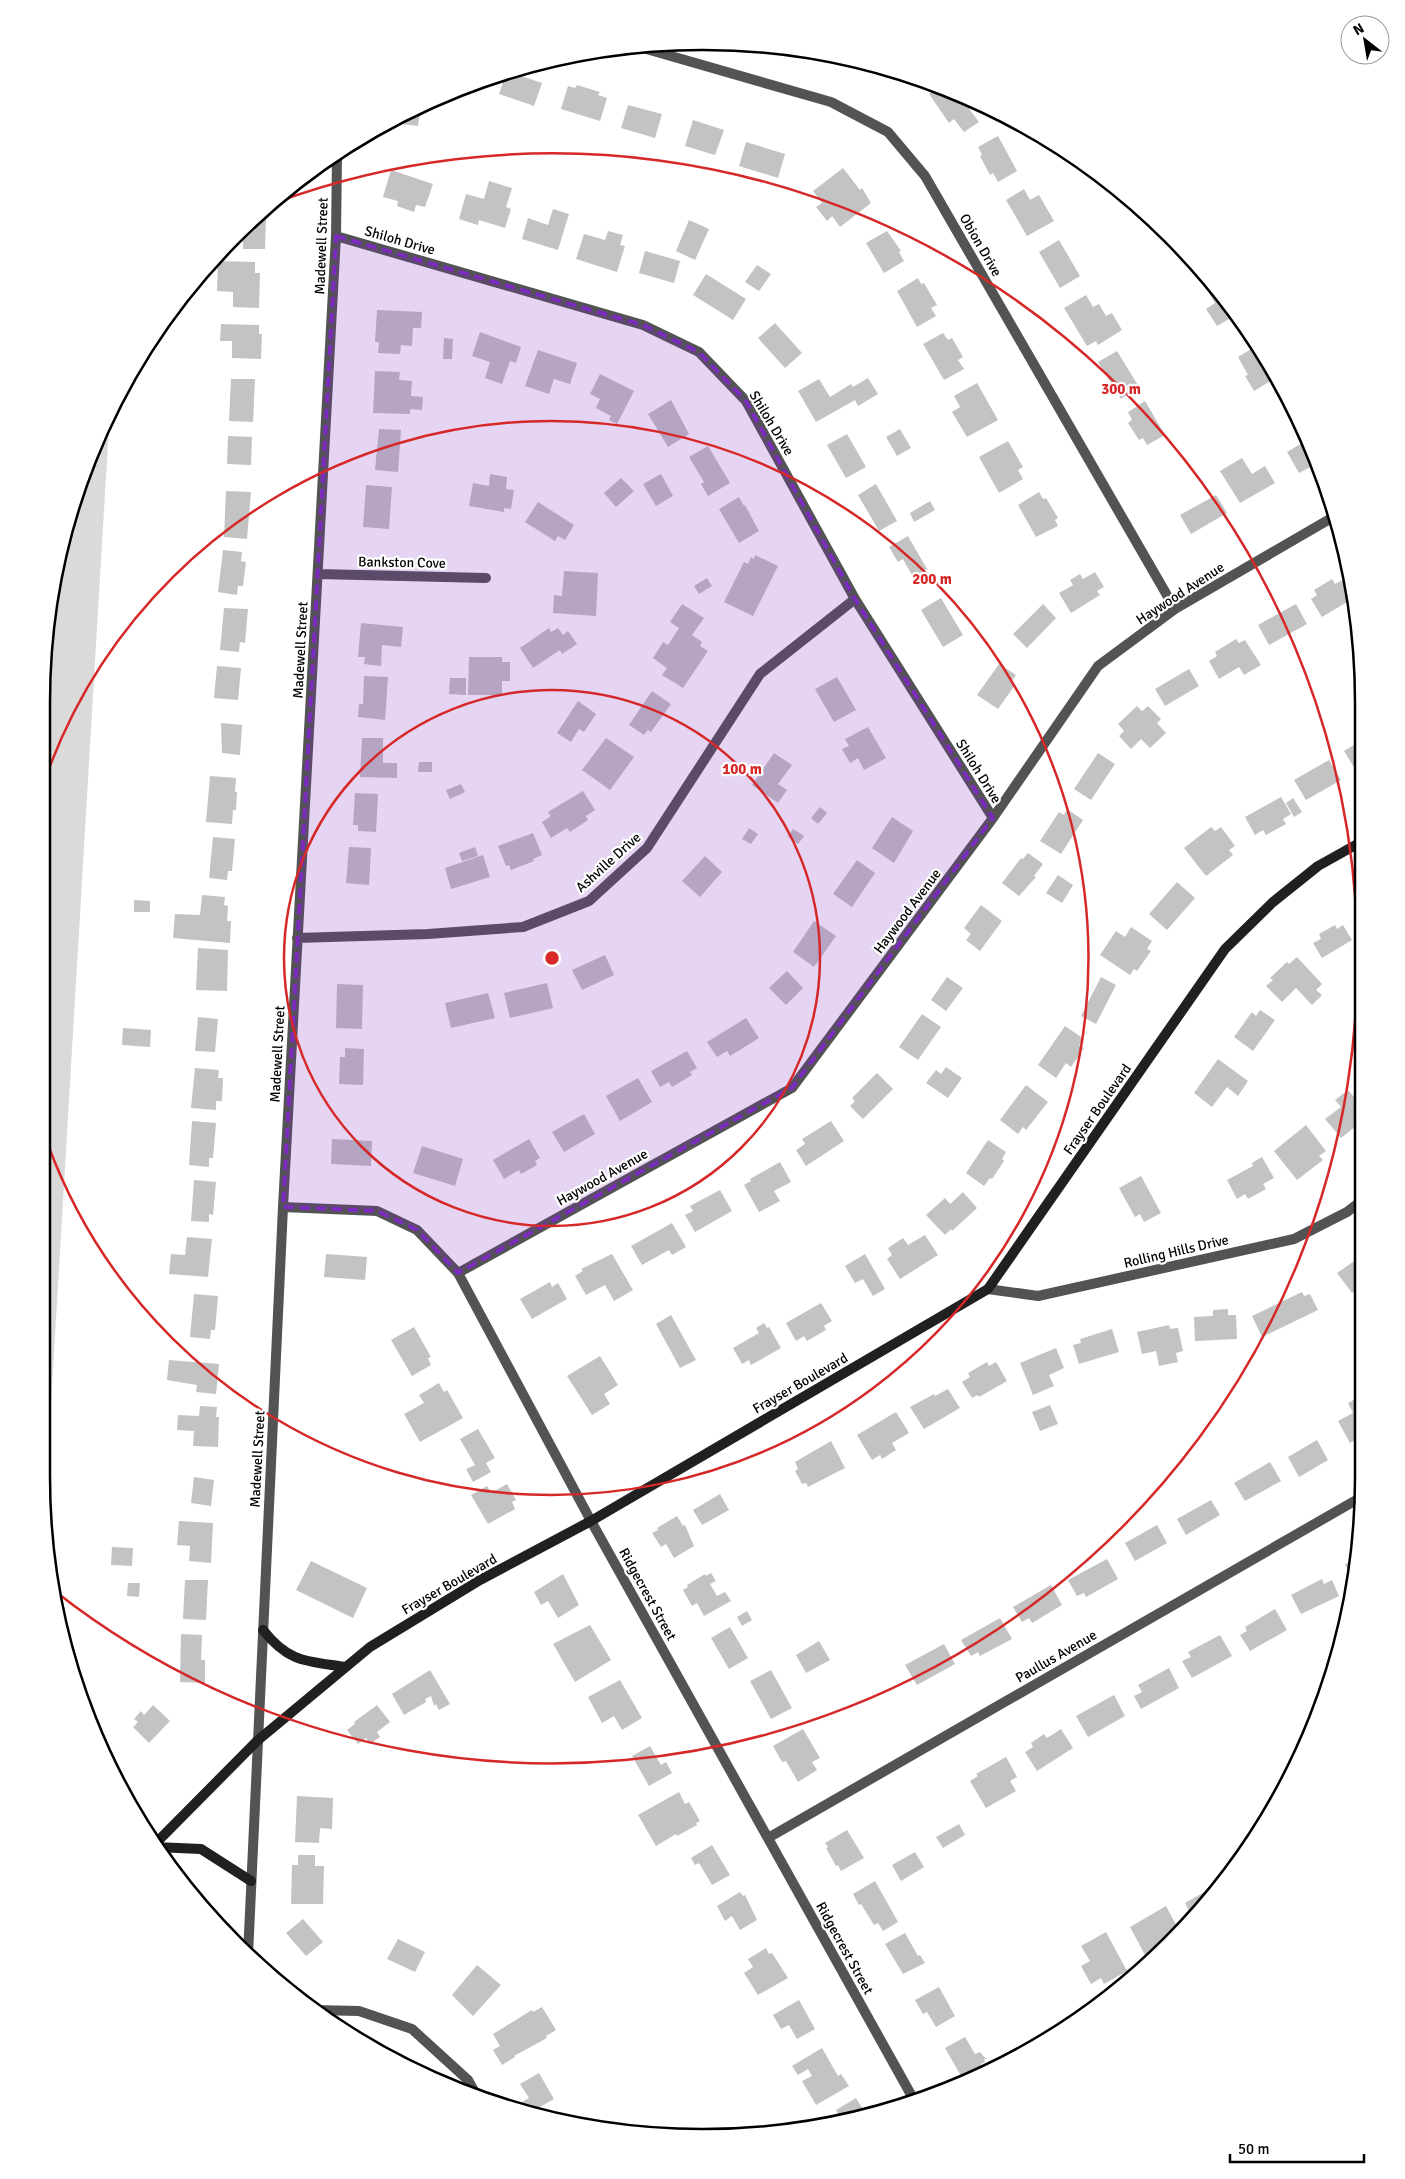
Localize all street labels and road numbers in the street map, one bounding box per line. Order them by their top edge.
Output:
street label: Madewell Street [311,197,332,295]
street label: Obion Drive [956,211,1005,280]
street label: Shiloh Drive [363,222,437,259]
street label: Shiloh Drive [746,388,798,459]
street label: Bankston Cove [358,553,446,572]
street label: Haywood Avenue [1133,559,1228,628]
street label: Madewell Street [289,601,312,699]
street label: Shiloh Drive [952,736,1005,806]
street label: Ashville Drive [572,829,644,896]
street label: Haywood Avenue [870,866,945,957]
street label: Madewell Street [266,1005,289,1103]
street label: Frayser Boulevard [1060,1061,1135,1158]
street label: Haywood Avenue [554,1145,651,1210]
street label: Rolling Hills Drive [1122,1231,1230,1272]
street label: Frayser Boulevard [750,1349,851,1418]
street label: Madewell Street [246,1410,269,1508]
street label: Ridgecrest Street [615,1545,680,1644]
street label: Frayser Boulevard [399,1550,500,1619]
street label: Paullus Avenue [1013,1626,1100,1687]
street label: Ridgecrest Street [812,1899,877,1998]

